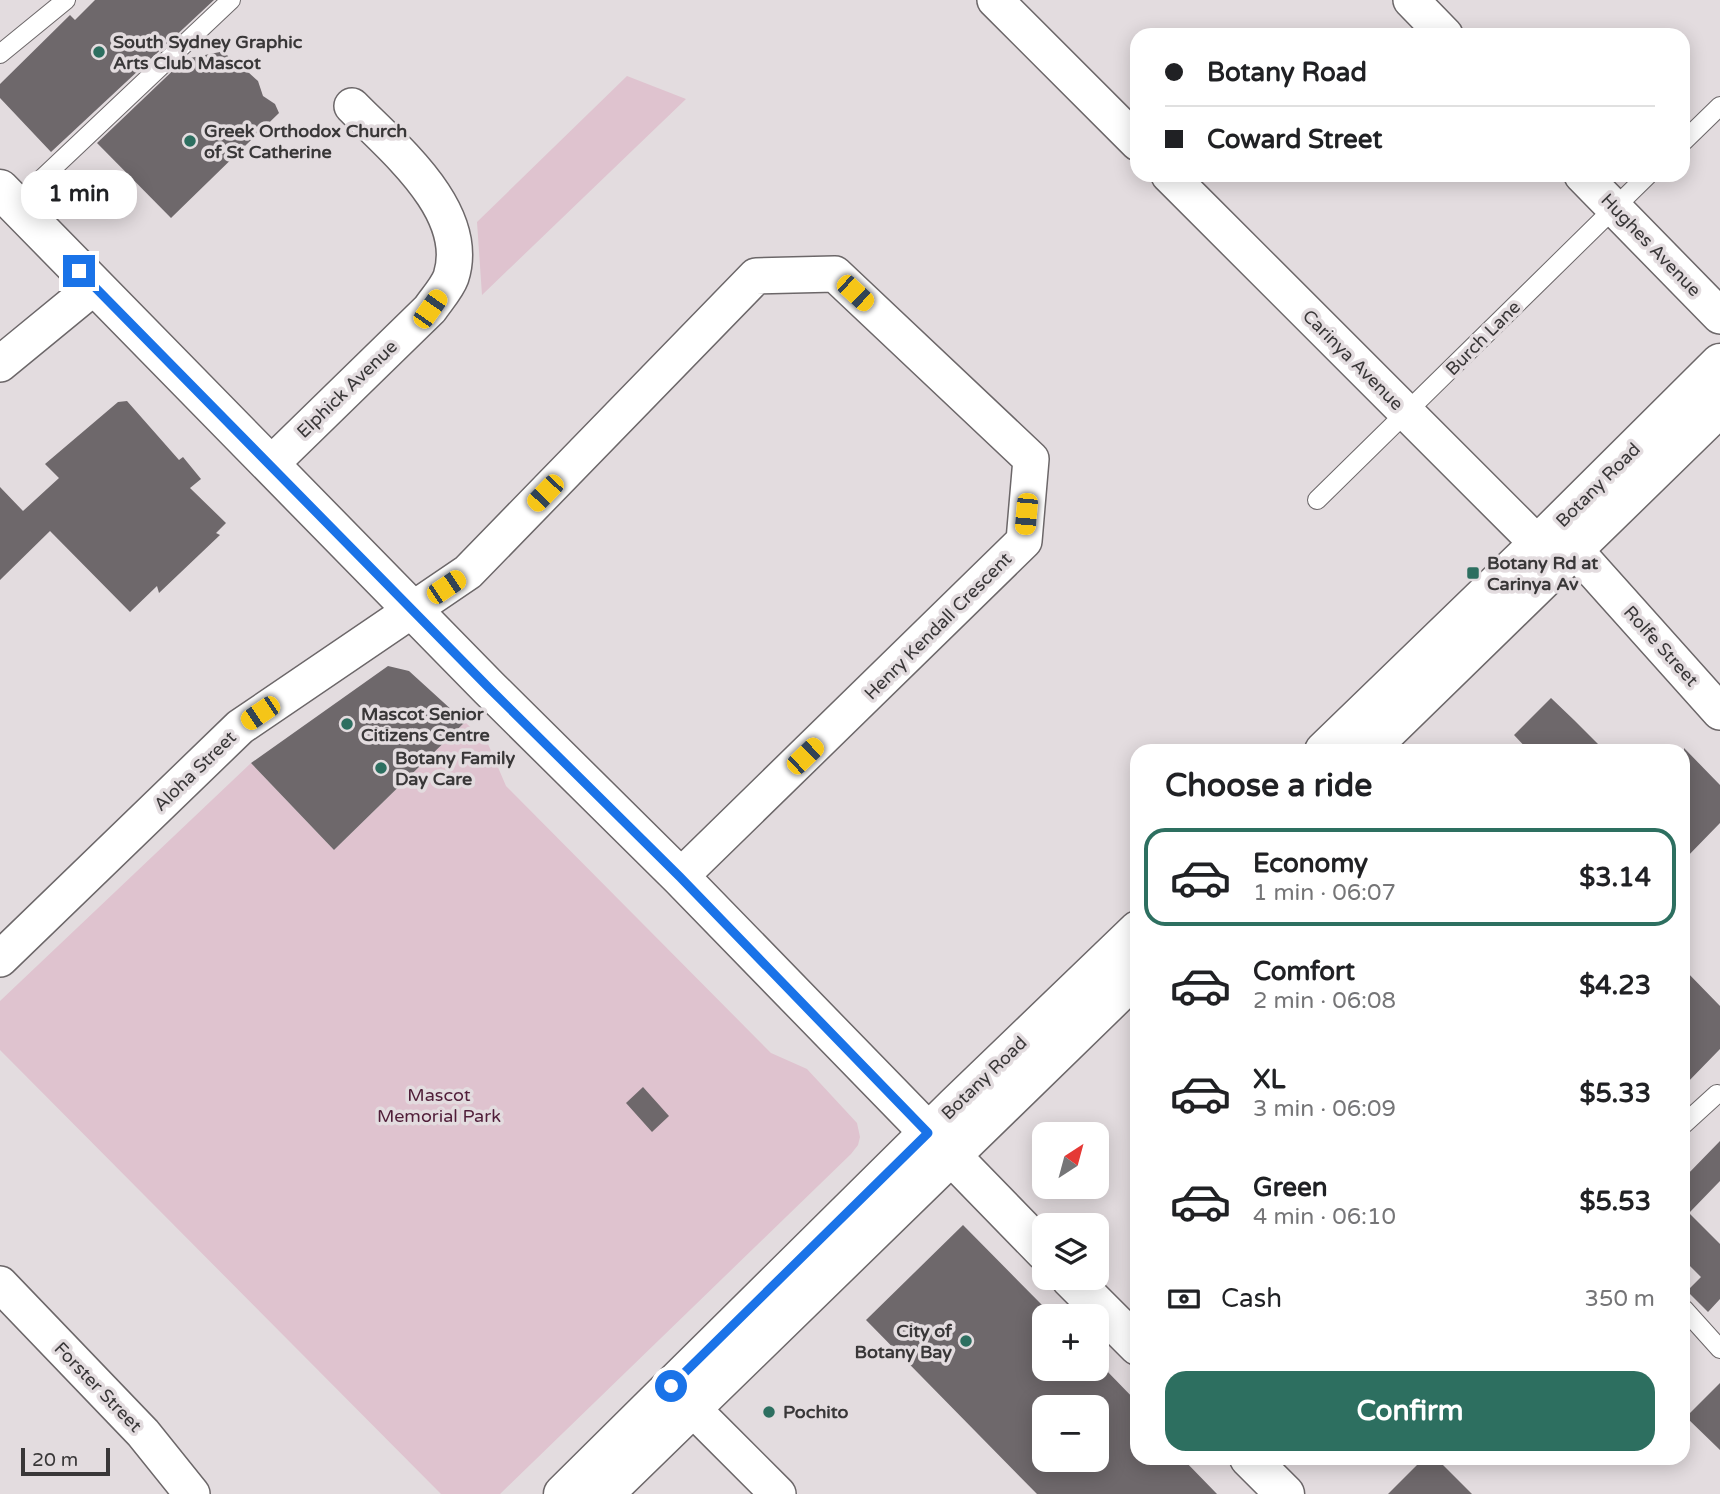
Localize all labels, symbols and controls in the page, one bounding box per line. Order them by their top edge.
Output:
place label: South Sydney Graphic Arts Club Mascot [113,31,303,74]
marker: South Sydney Graphic Arts Club Mascot [91,44,107,60]
text: Botany Road [1207,57,1367,88]
place label: Greek Orthodox Church of St Catherine [204,120,407,163]
text: Coward Street [1207,124,1382,155]
marker: Greek Orthodox Church of St Catherine [182,133,198,149]
callout: 1 min [21,170,137,218]
text: 1 min [48,180,110,208]
street label: Hughes Avenue [1596,189,1706,301]
route end [63,255,95,287]
car [833,271,878,315]
car [410,286,451,332]
street label: Burch Lane [1441,296,1525,380]
street label: Carinya Avenue [1298,305,1408,415]
street label: Elphick Avenue [292,335,402,443]
street label: Botany Road [1551,438,1645,532]
car [523,471,568,515]
car [1014,492,1039,536]
street label: Henry Kendall Crescent [860,548,1016,704]
place label: Botany Rd at Carinya Av [1487,552,1598,595]
marker: Botany Rd at Carinya Av [1465,565,1481,581]
car [423,567,470,607]
street label: Rolfe Street [1619,601,1703,691]
car [237,693,284,733]
place label: Mascot Senior Citizens Centre [361,703,490,746]
marker: Mascot Senior Citizens Centre [339,716,355,732]
street label: Aloha Street [149,726,241,816]
car [783,734,828,778]
place label: Botany Family Day Care [395,747,516,790]
marker: Botany Family Day Care [373,760,389,776]
text: Choose a ride [1165,767,1372,805]
icon: car [1169,846,1232,909]
text: Economy [1253,848,1368,879]
text: $3.14 [1579,862,1651,893]
text: 1 min · 06:07 [1253,879,1396,907]
icon: car [1169,954,1232,1017]
text: Comfort [1253,956,1355,987]
text: $4.23 [1579,970,1651,1001]
text: 2 min · 06:08 [1253,987,1396,1015]
street label: Botany Road [937,1032,1031,1124]
icon: car [1169,1062,1232,1125]
text: XL [1253,1064,1285,1095]
text: $5.33 [1579,1078,1651,1109]
park label: Mascot Memorial Park [377,1084,501,1127]
text: 3 min · 06:09 [1253,1095,1396,1123]
north arrow [1032,1122,1110,1199]
map controls [1032,1122,1109,1472]
icon: car [1169,1170,1232,1233]
text: Green [1253,1172,1328,1203]
text: $5.53 [1579,1186,1651,1217]
text: 4 min · 06:10 [1253,1203,1396,1231]
button: layers [1032,1213,1109,1290]
icon: cash [1165,1280,1203,1318]
text: Cash [1221,1283,1282,1314]
text: 350 m [1585,1285,1655,1313]
button: + [1032,1304,1109,1381]
place label: City of Botany Bay [855,1320,953,1363]
marker: City of Botany Bay [958,1333,974,1349]
street label: Forster Street [50,1337,146,1437]
route start [655,1370,687,1402]
button: Confirm [1165,1371,1655,1451]
button: − [1032,1395,1109,1472]
place label: Pochito [783,1401,849,1423]
marker: Pochito [761,1404,777,1420]
scale bar [21,1445,110,1477]
text: 20 m [32,1449,78,1471]

